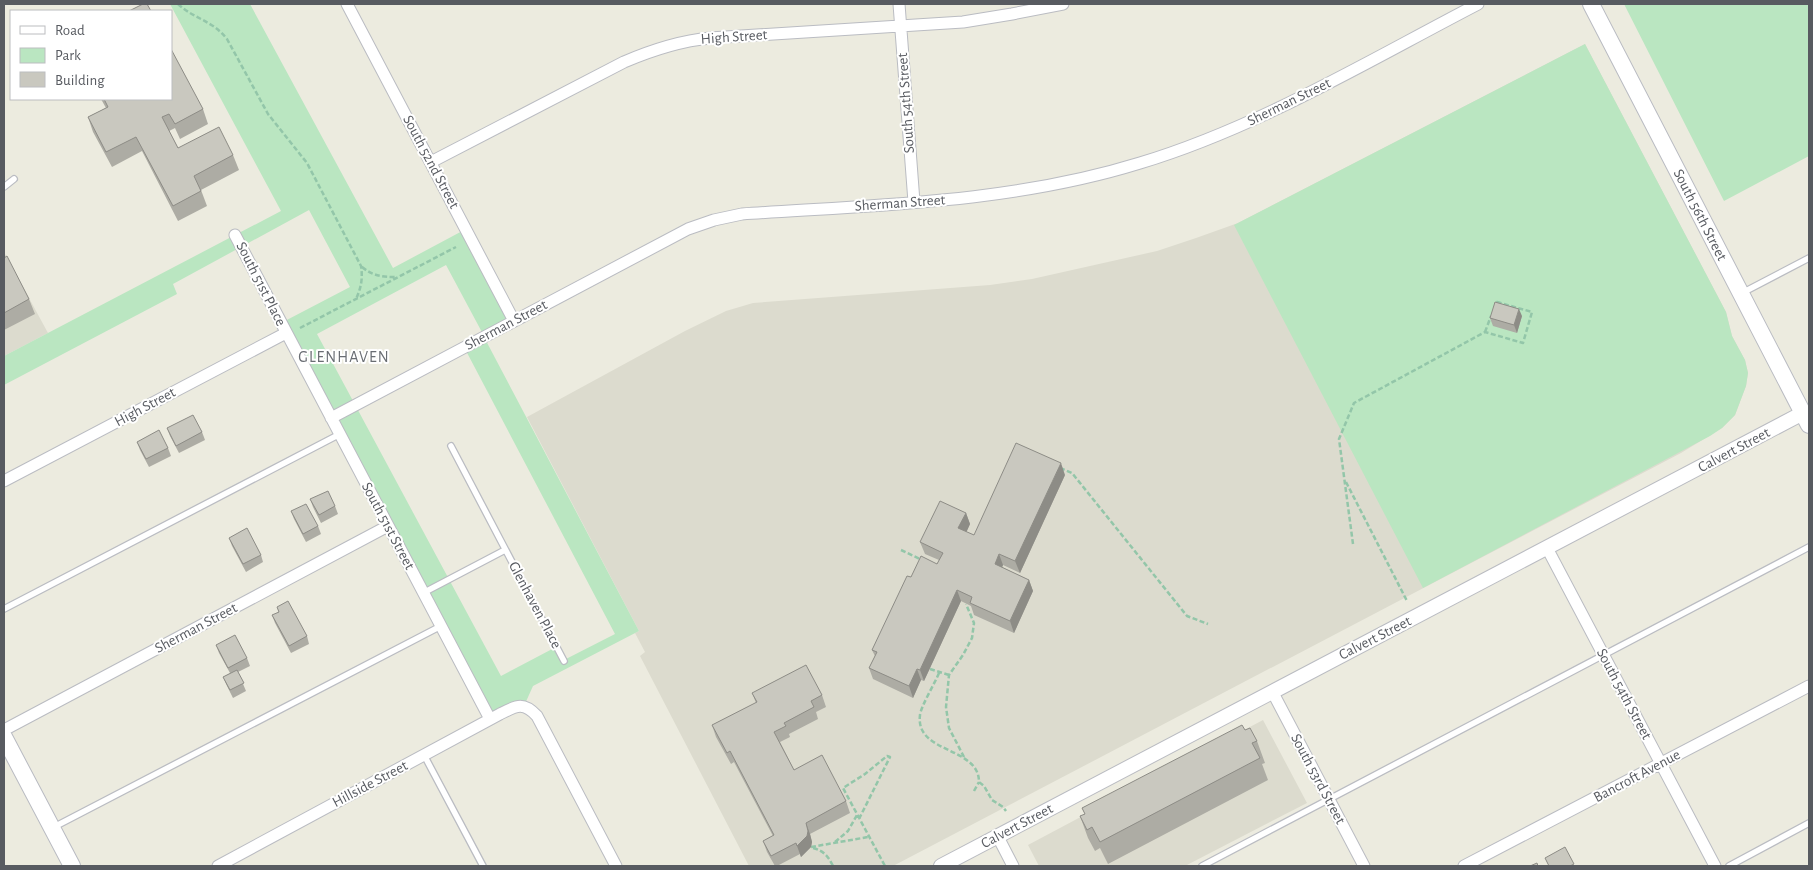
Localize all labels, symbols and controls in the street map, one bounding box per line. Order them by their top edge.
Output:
legend [10,10,172,100]
text: Road [55,23,85,38]
street label: High Street [700,27,768,47]
text: Park [55,48,81,63]
street label: South 54th Street [895,52,917,154]
text: Building [55,73,105,88]
street label: Sherman Street [1245,75,1333,129]
street label: South 52nd Street [400,113,462,211]
street label: South 56th Street [1670,167,1730,263]
street label: Sherman Street [854,192,946,214]
street label: South 51st Place [233,240,289,329]
street label: Sherman Street [462,297,550,353]
district label: GLENHAVEN [298,349,390,365]
street label: High Street [112,385,178,429]
street label: Calvert Street [1696,425,1773,475]
street label: South 51st Street [359,480,417,572]
street label: Glenhaven Place [506,559,564,651]
street label: Sherman Street [152,600,240,656]
street label: Calvert Street [1336,613,1414,663]
street label: South 54th Street [1594,646,1654,742]
street label: South 53rd Street [1288,731,1348,827]
street label: Bancroft Avenue [1591,747,1683,805]
street label: Hillside Street [330,758,410,810]
street label: Calvert Street [979,801,1056,851]

